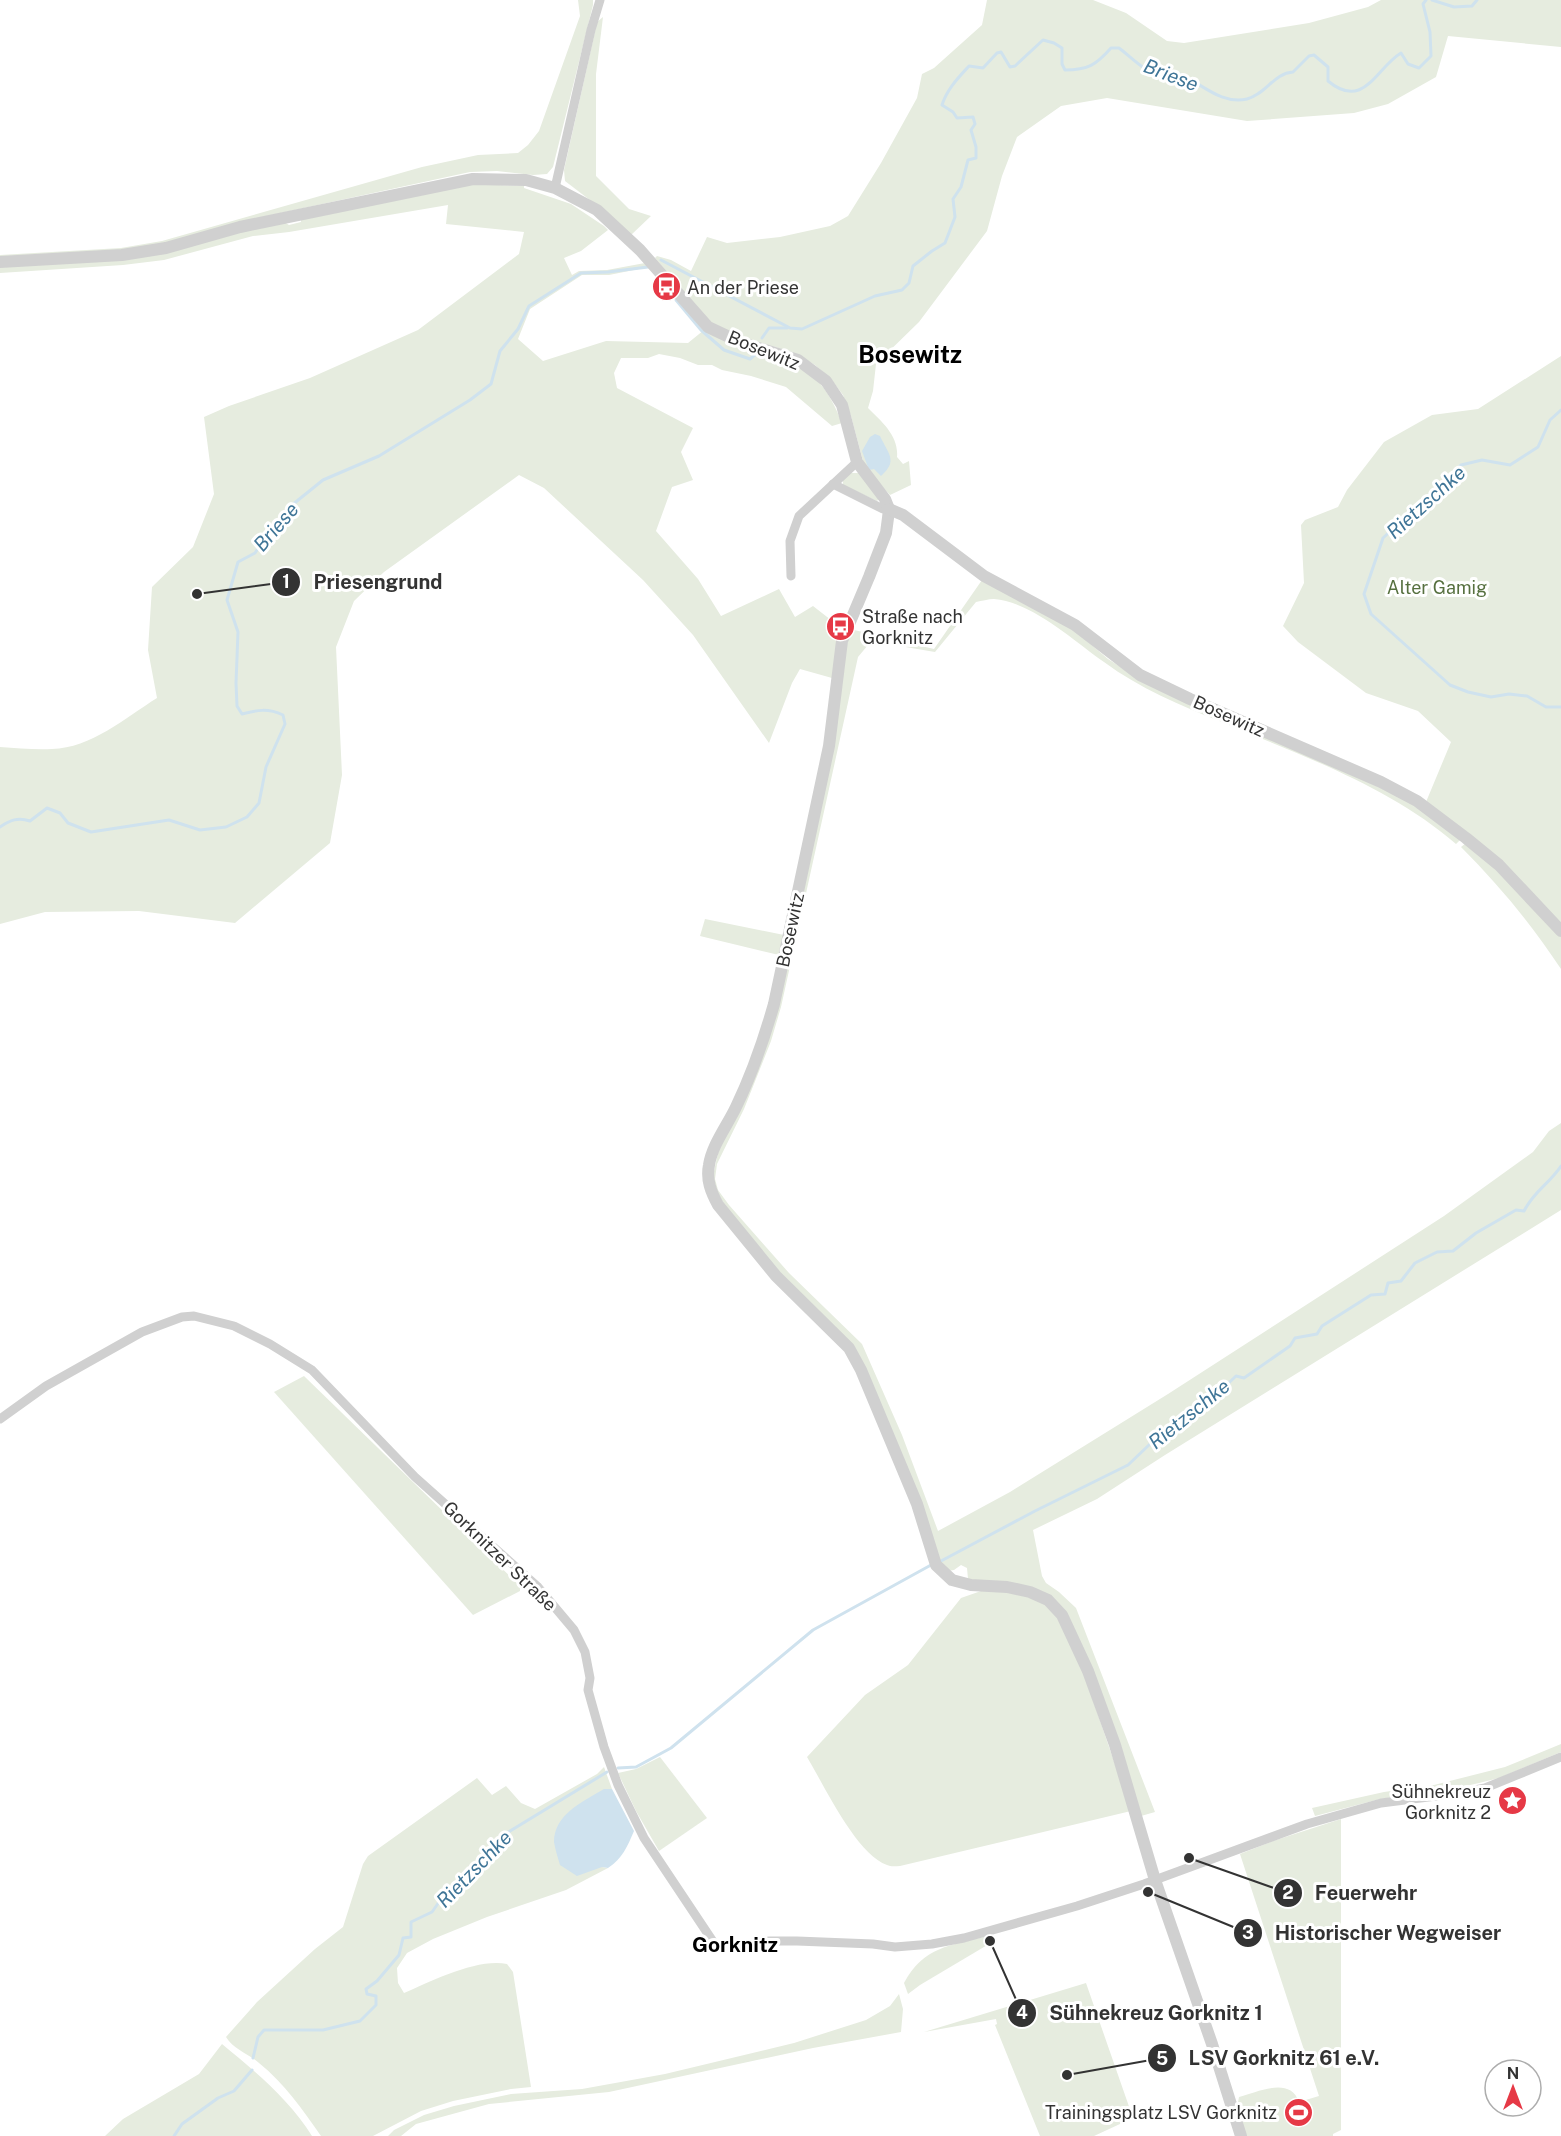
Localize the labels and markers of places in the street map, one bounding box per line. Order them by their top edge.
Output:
bus stop icon: An der Priese [650,271,682,303]
place label: An der Priese [687,277,799,298]
callout: Priesengrund [271,563,454,601]
place label: Straße nach Gorknitz [862,606,963,648]
bus stop icon: Straße nach Gorknitz [825,610,857,642]
place label: Sühnekreuz Gorknitz 2 [1391,1781,1491,1823]
place icon: Sühnekreuz Gorknitz 2 [1496,1785,1528,1817]
callout: Feuerwehr [1273,1874,1429,1912]
callout: Historischer Wegweiser [1233,1914,1514,1952]
callout: Sühnekreuz Gorknitz 1 [1007,1994,1275,2032]
callout: LSV Gorknitz 61 e.V. [1147,2039,1392,2077]
sports icon: Trainingsplatz LSV Gorknitz [1282,2096,1314,2128]
place label: Trainingsplatz LSV Gorknitz [1045,2102,1277,2123]

